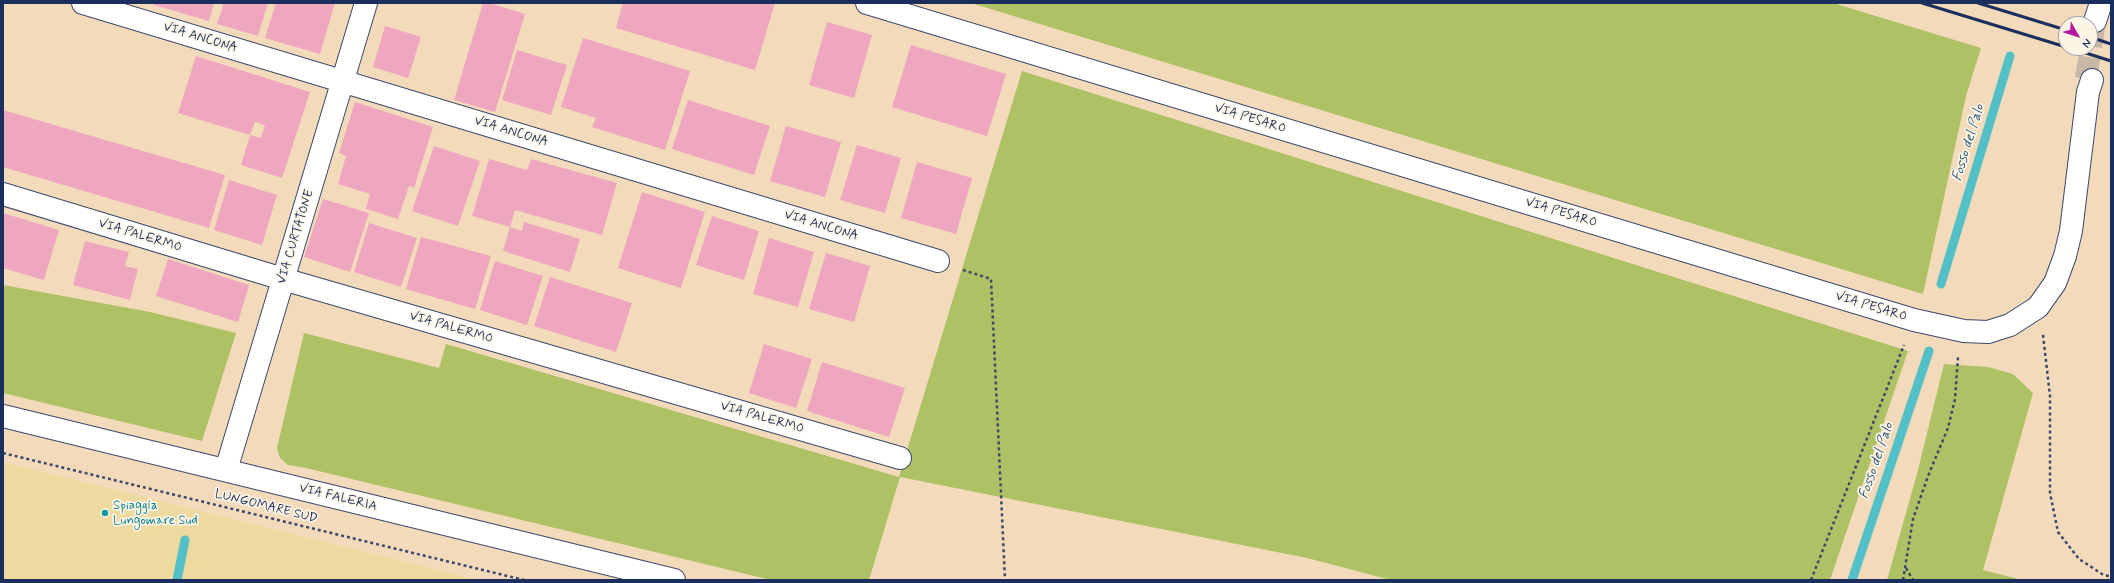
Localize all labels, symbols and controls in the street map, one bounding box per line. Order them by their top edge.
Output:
north arrow [2058,16,2098,56]
street label: VIA ANCONA [161,19,239,57]
text: N [2079,36,2094,50]
street label: VIA PESARO [1212,101,1288,137]
water label: Fosso del Palo [1949,103,1989,183]
street label: VIA ANCONA [472,113,550,151]
street label: VIA CURTATONE [274,188,318,286]
street label: VIA PESARO [1523,195,1599,231]
street label: VIA ANCONA [782,207,860,245]
street label: VIA PALERMO [97,216,183,256]
street label: VIA PESARO [1833,289,1909,325]
street label: VIA PALERMO [408,309,494,347]
street label: VIA PALERMO [719,399,805,437]
water label: Fosso del Palo [1856,421,1898,501]
street label: VIA FALERIA [298,481,378,515]
street label: LUNGOMARE SUD [213,487,319,527]
place label: Spiaggia Lungomare Sud [113,498,198,529]
marker: Spiaggia Lungomare Sud [100,508,110,518]

